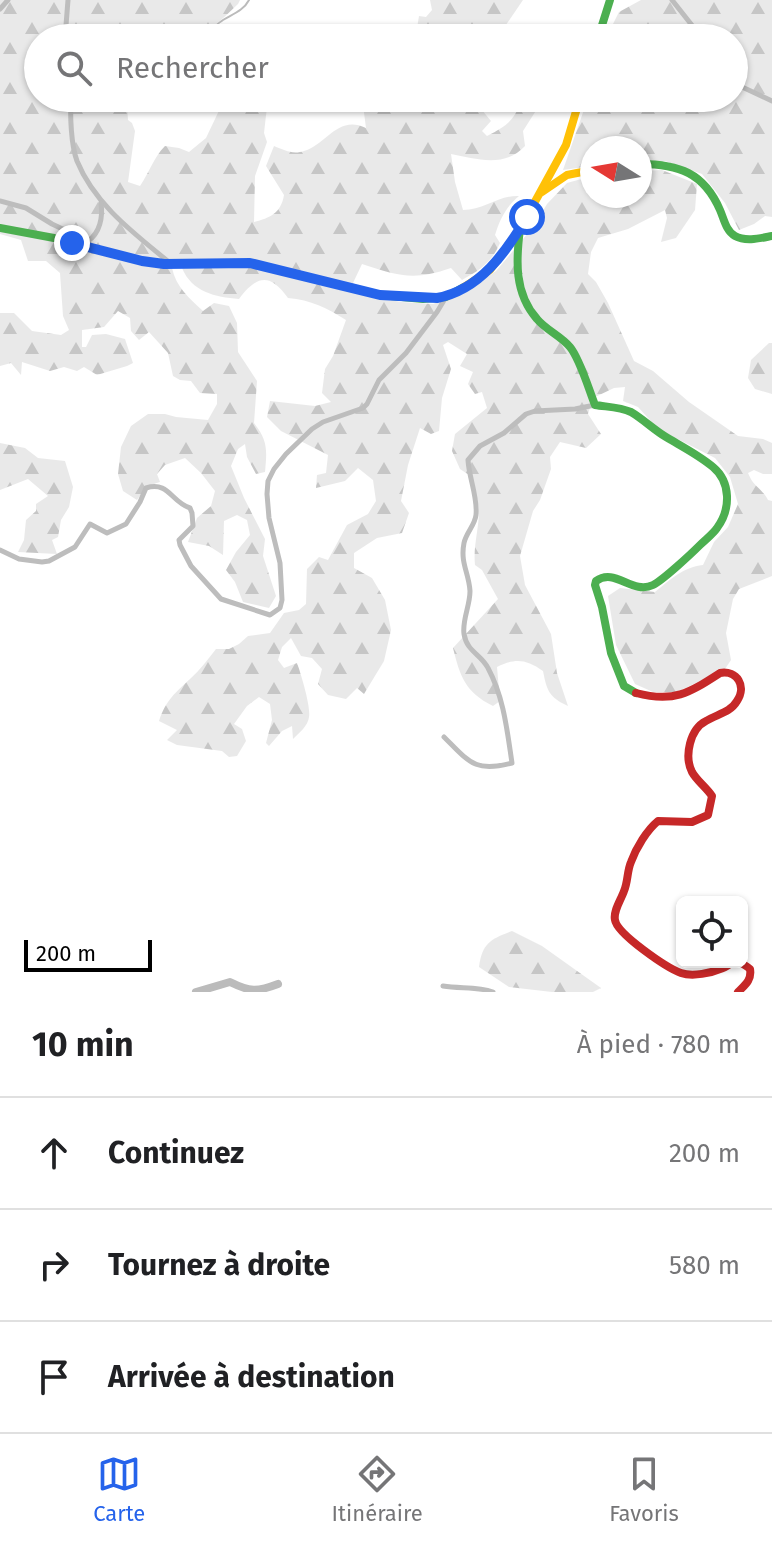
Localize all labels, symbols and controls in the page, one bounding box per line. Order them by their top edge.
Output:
search box [24,24,748,112]
icon: search [52,46,96,90]
text: Rechercher [116,50,269,86]
north arrow [580,136,652,208]
route start [509,199,545,235]
route end [54,225,90,261]
map controls [676,896,748,968]
button: locate [676,896,748,968]
scale bar [24,936,152,972]
text: 200 m [36,940,96,967]
text: 10 min [32,1024,134,1065]
text: À pied · 780 m [577,1029,740,1060]
icon: ahead [32,1131,76,1175]
text: Continuez [108,1135,244,1171]
text: 200 m [669,1138,740,1169]
icon: right [32,1243,76,1287]
text: Tournez à droite [108,1247,330,1283]
text: 580 m [669,1250,740,1281]
icon: arrive [32,1355,76,1399]
text: Arrivée à destination [108,1359,395,1395]
tab: Carte [93,1452,145,1527]
tab: Itinéraire [332,1452,423,1527]
tab: Favoris [609,1452,679,1527]

